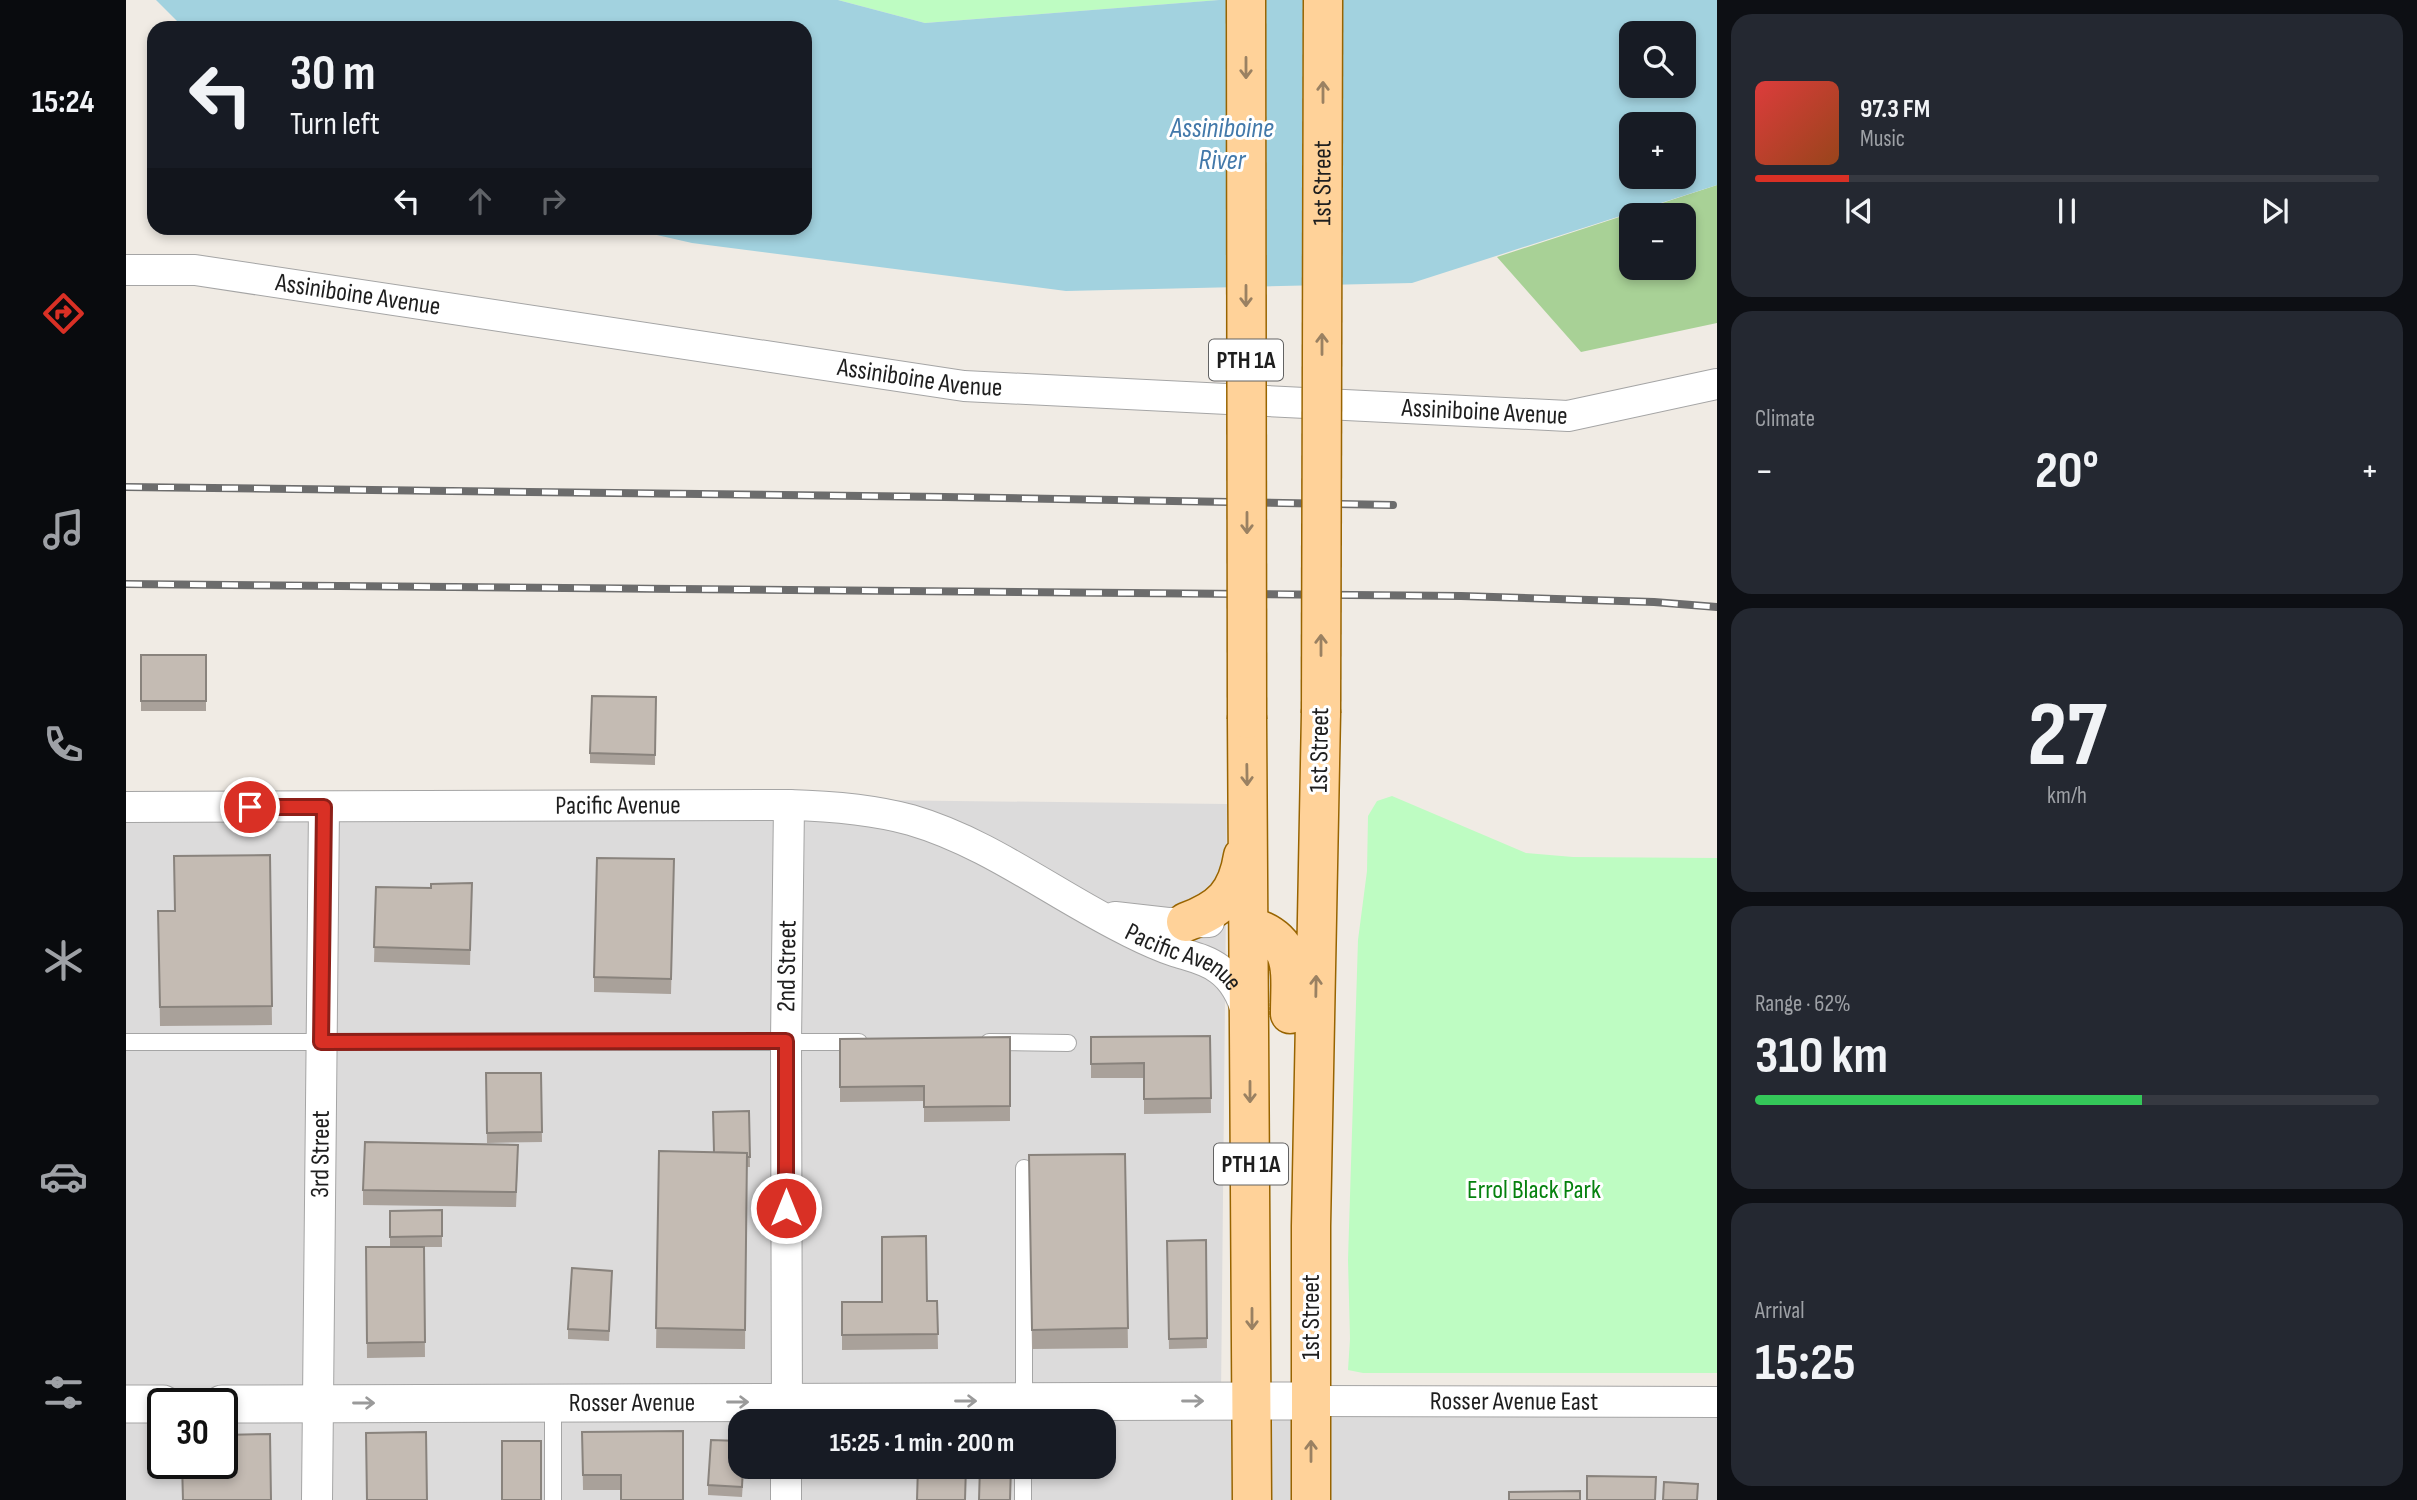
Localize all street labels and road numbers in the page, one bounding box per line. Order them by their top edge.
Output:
street label: 1st Street [1307,140,1338,226]
street label: Assiniboine Avenue [273,267,443,322]
road number: PTH 1A [1209,340,1283,380]
street label: Assiniboine Avenue [834,351,1003,403]
street label: Assiniboine Avenue [1400,392,1568,431]
street label: 1st Street [1304,707,1336,793]
street label: Pacific Avenue [555,790,681,821]
street label: Pacific Avenue [1120,917,1249,997]
street label: 2nd Street [771,920,803,1012]
street label: 3rd Street [305,1110,336,1198]
road number: PTH 1A [1214,1144,1288,1184]
street label: 1st Street [1296,1274,1327,1360]
street label: Rosser Avenue East [1430,1386,1598,1417]
street label: Rosser Avenue [569,1387,695,1419]

